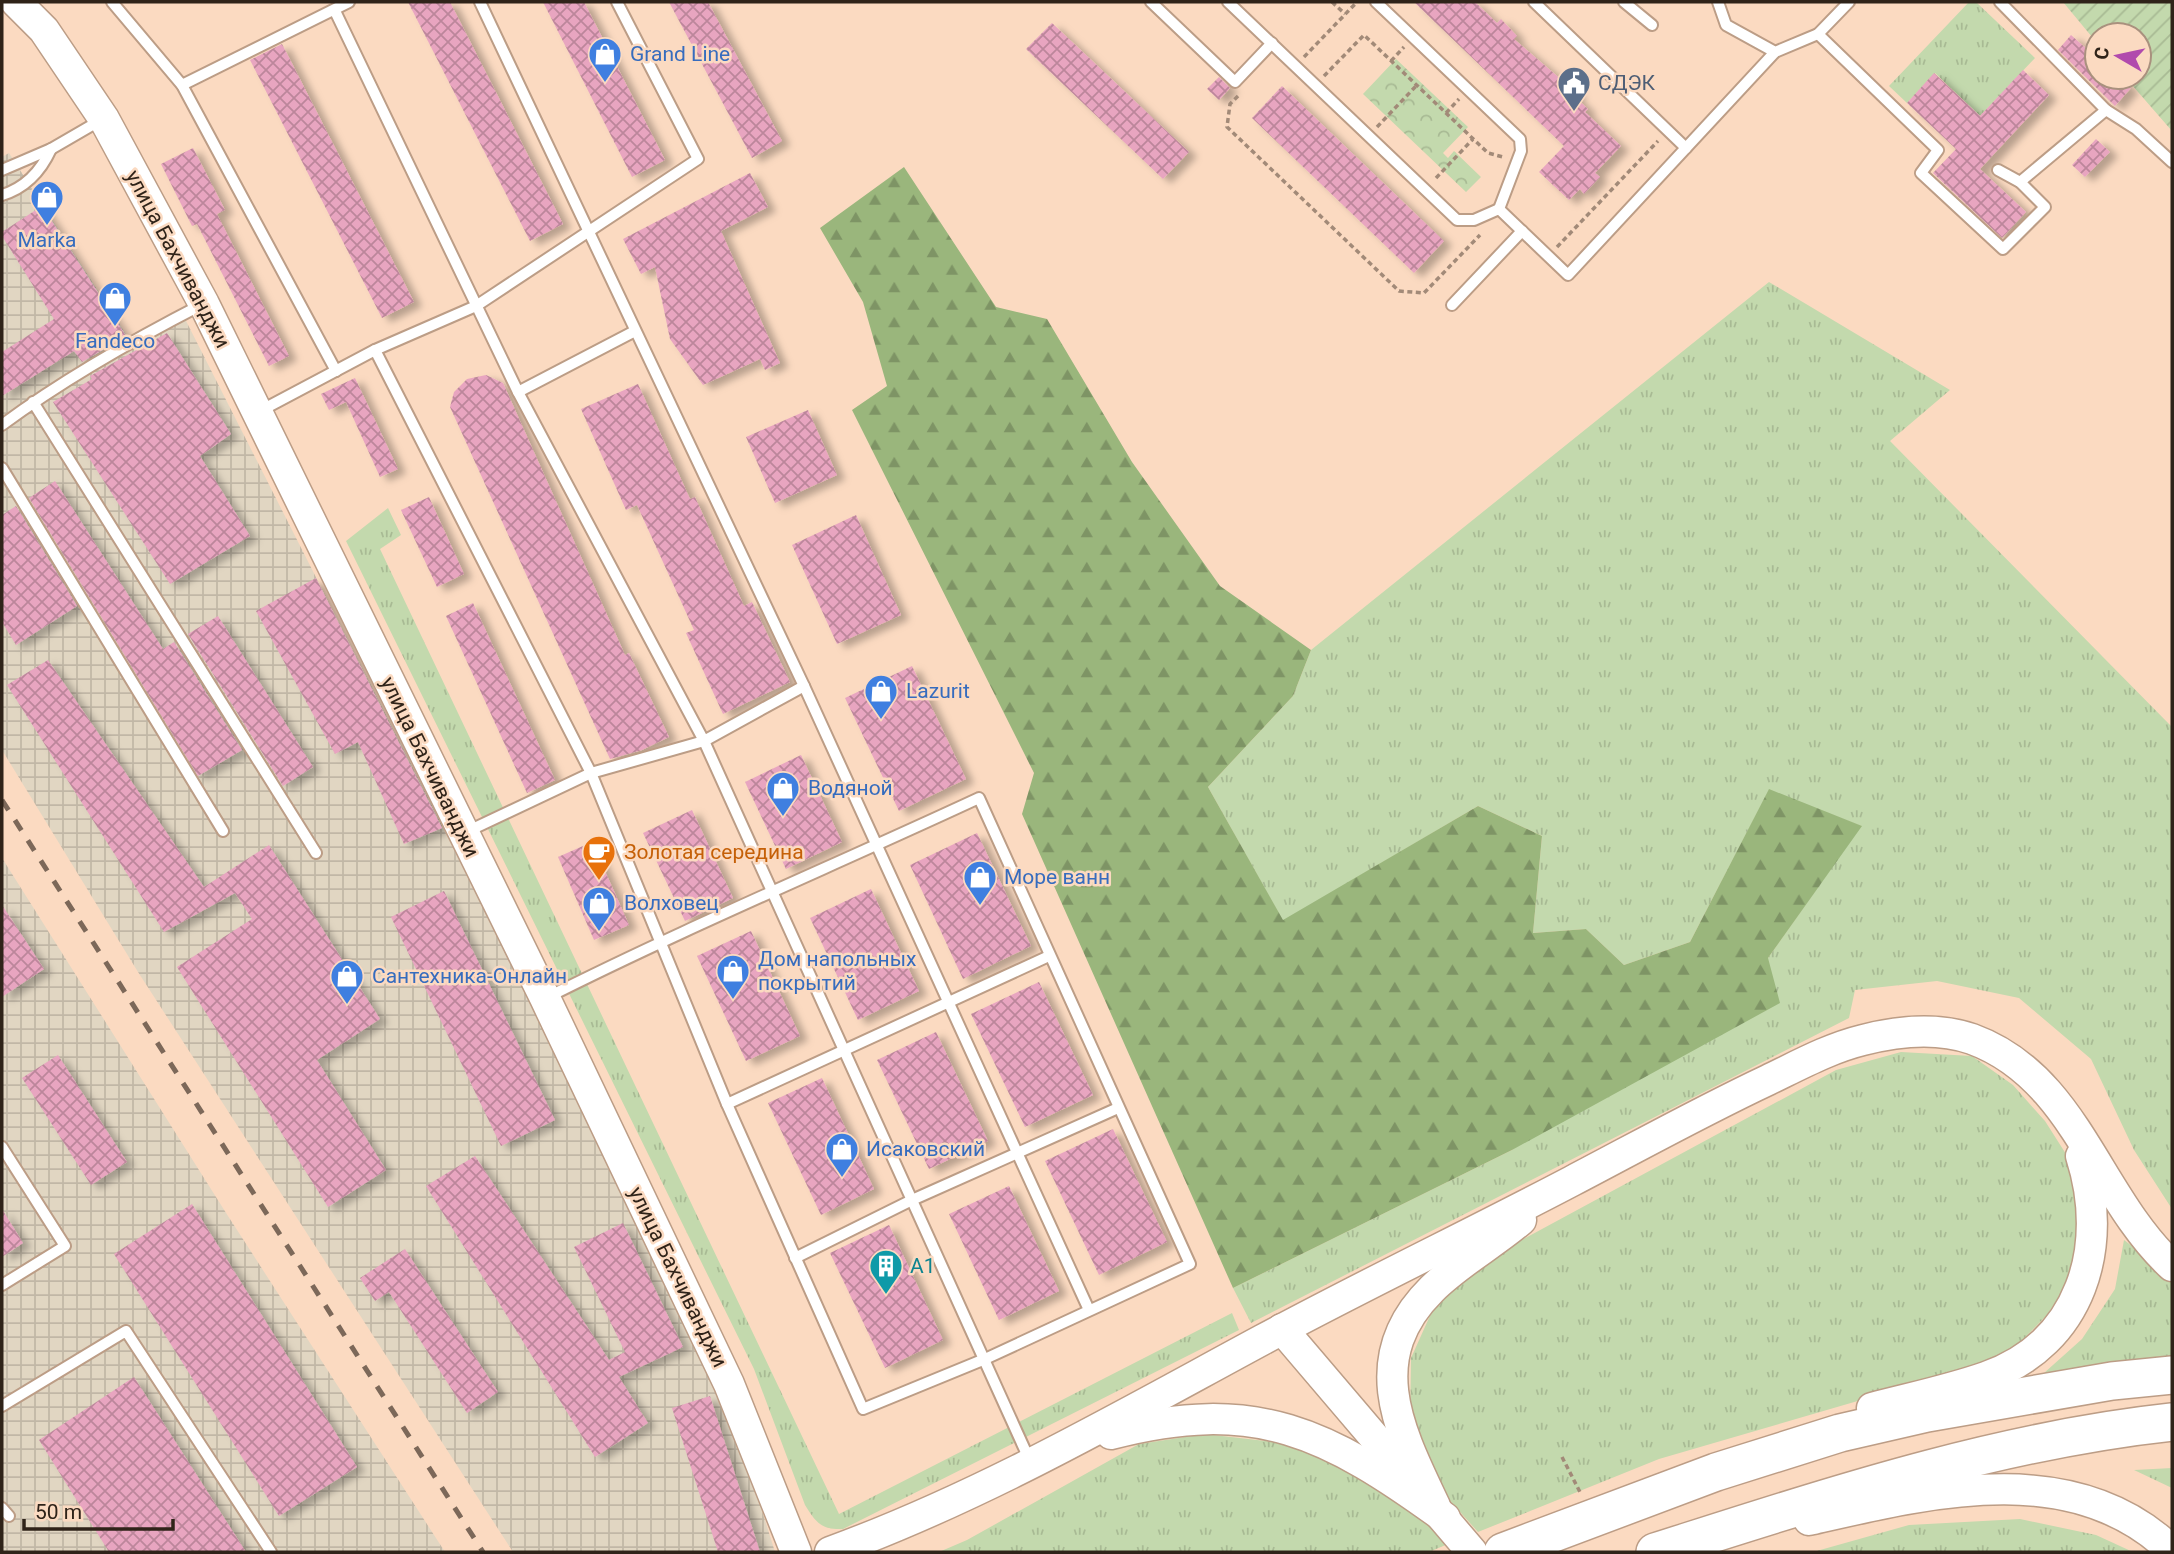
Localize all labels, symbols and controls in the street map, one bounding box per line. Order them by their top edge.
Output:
north arrow [2083,21,2153,91]
shop icon: Grand Line [586,35,624,84]
place label: Grand Line [630,42,730,66]
text: С [2089,45,2114,61]
public building icon: СДЭК [1555,64,1593,113]
place label: СДЭК [1598,71,1656,95]
street label: улица Бахчиванджи [121,166,235,352]
shop icon: Marka [28,178,66,227]
place label: Marka [18,228,76,252]
shop icon: Fandeco [96,279,134,328]
place label: Fandeco [75,329,155,353]
shop icon: Lazurit [862,672,900,721]
street label: улица Бахчиванджи [376,673,484,861]
place label: Lazurit [906,679,970,703]
shop icon: Водяной [764,769,802,818]
place label: Водяной [808,776,893,800]
cafe icon: Золотая середина [580,833,618,882]
place label: Золотая середина [624,840,804,864]
shop icon: Море ванн [961,858,999,907]
place label: Море ванн [1004,865,1110,889]
shop icon: Волховец [580,884,618,933]
place label: Волховец [624,891,719,915]
place label: Дом напольных покрытий [758,947,916,995]
shop icon: Дом напольных покрытий [714,952,752,1001]
shop icon: Сантехника-Онлайн [328,957,366,1006]
place label: Сантехника-Онлайн [372,964,567,988]
shop icon: Исаковский [823,1130,861,1179]
place label: Исаковский [866,1137,985,1161]
street label: улица Бахчиванджи [624,1183,732,1371]
building icon: A1 [867,1247,905,1296]
place label: A1 [910,1254,936,1278]
scale bar [24,1488,173,1532]
text: 50 m [35,1500,82,1524]

